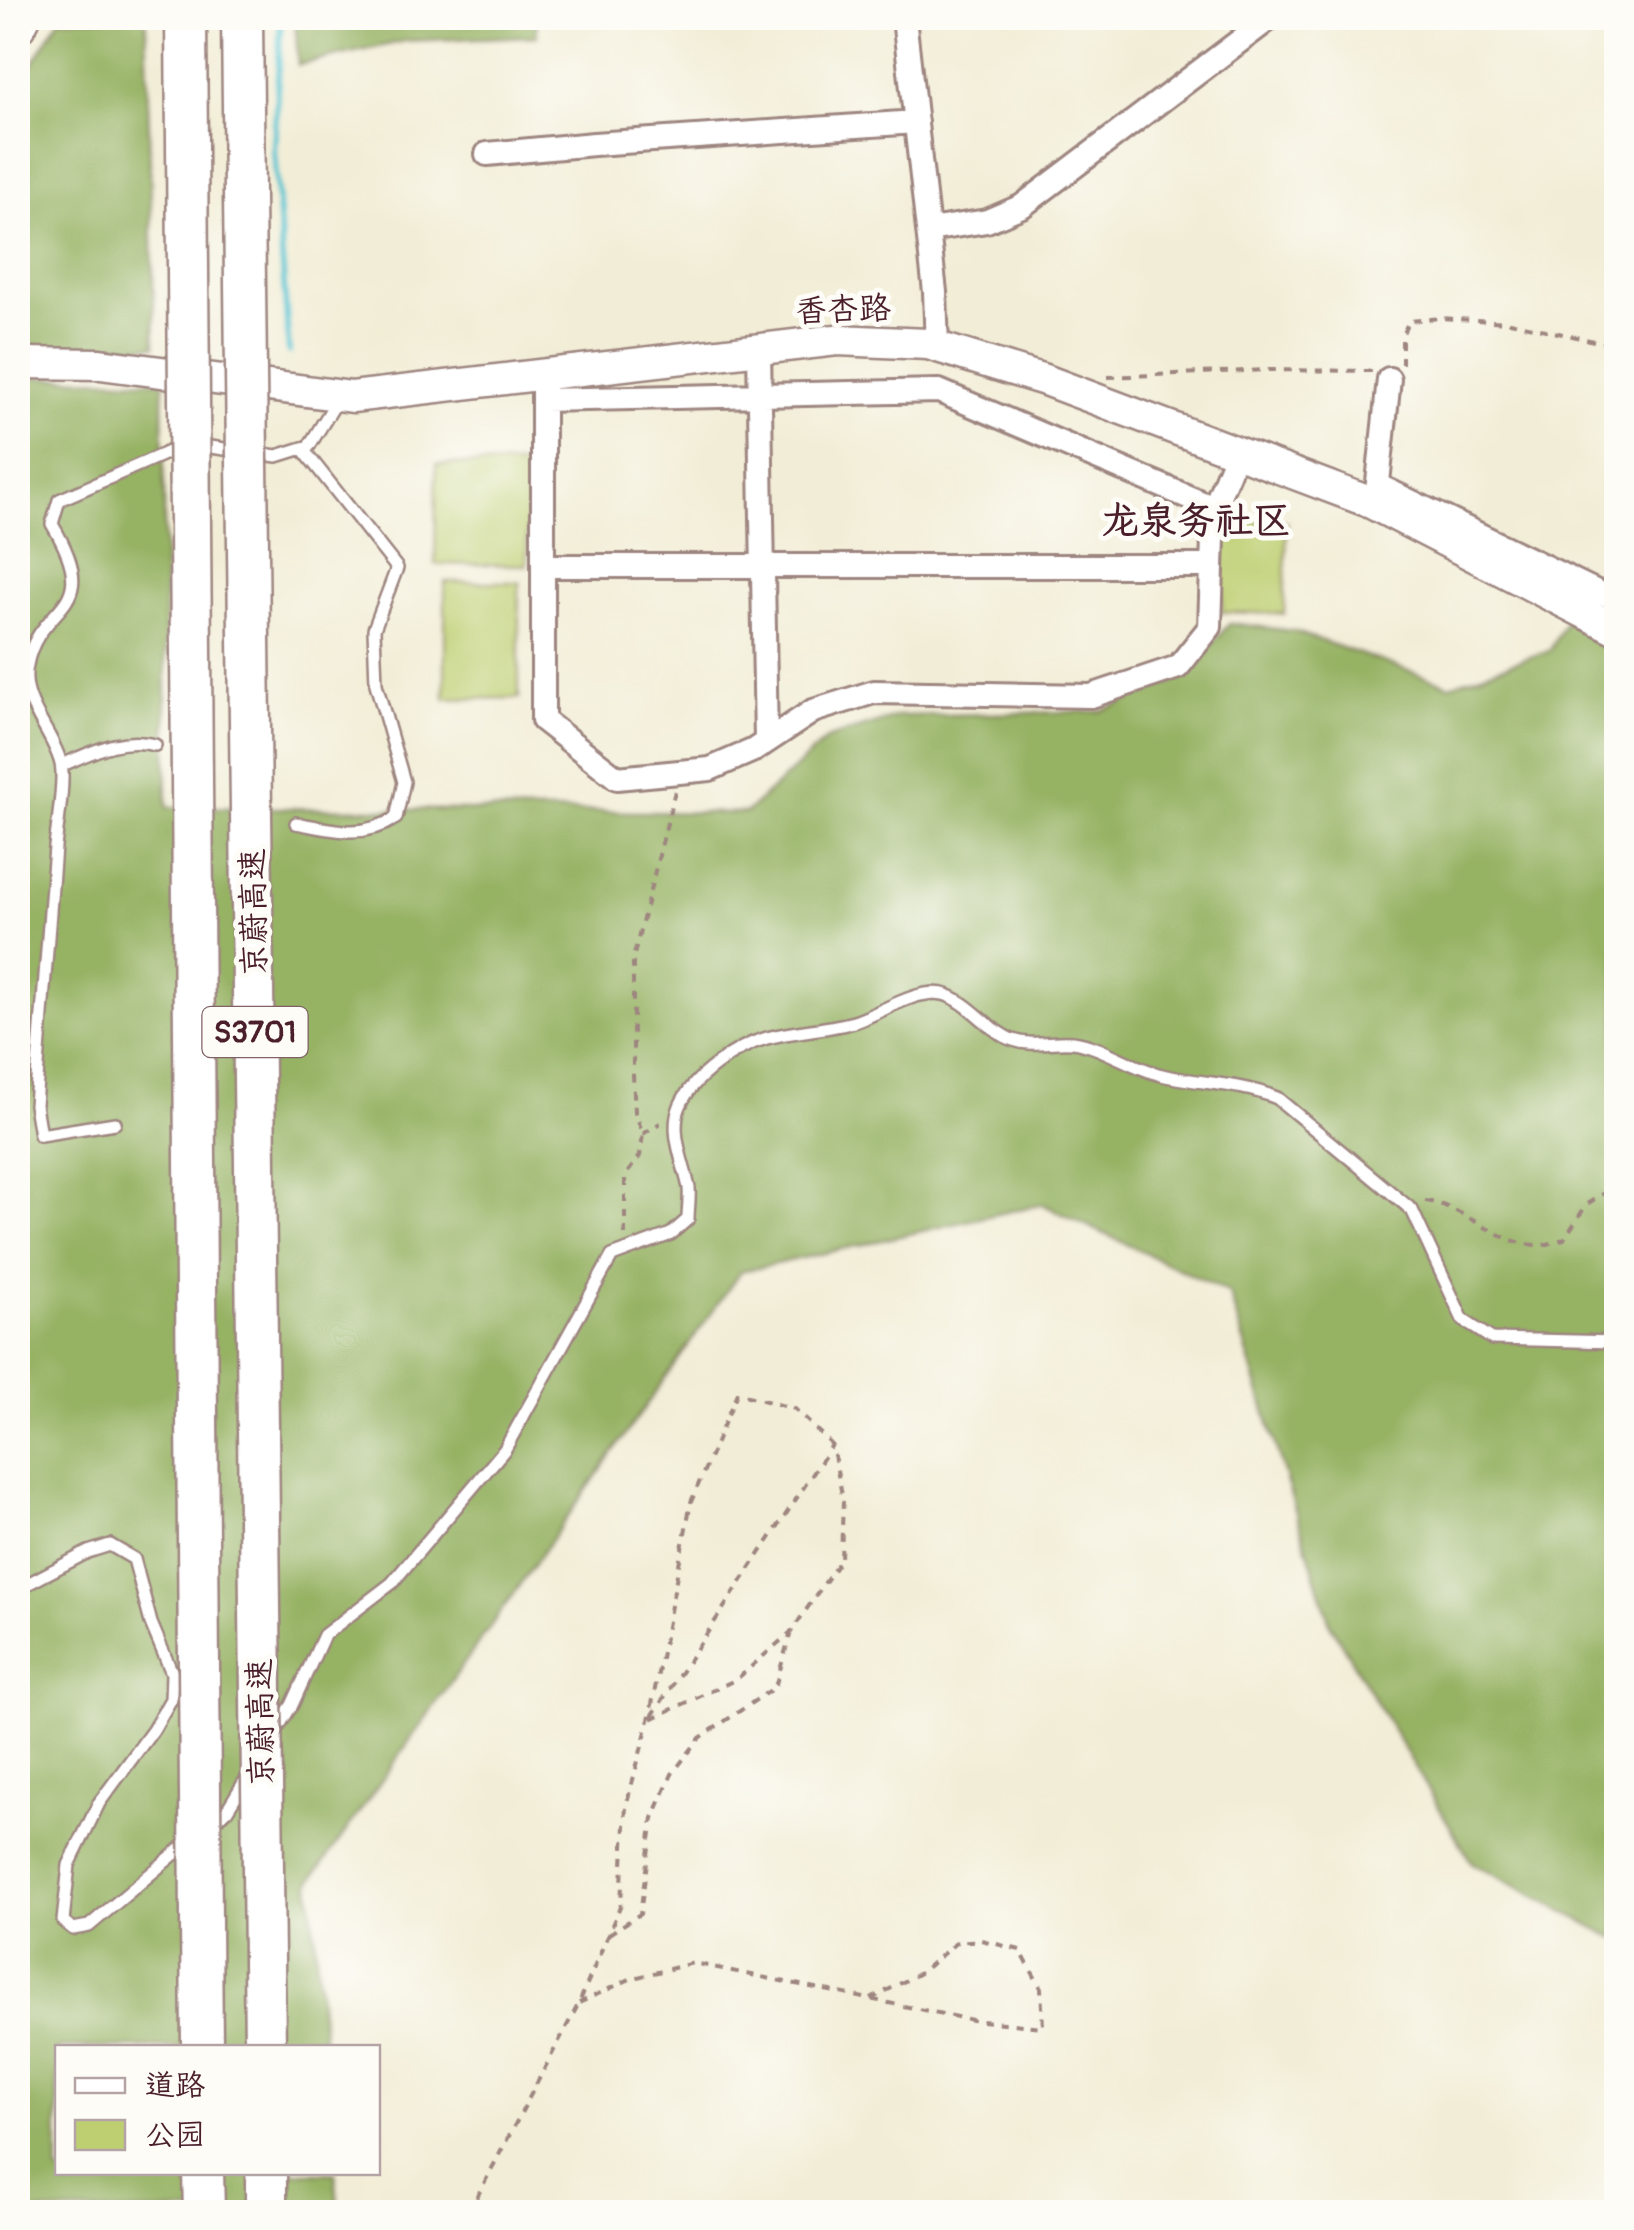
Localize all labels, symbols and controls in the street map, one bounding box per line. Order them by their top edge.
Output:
street label: 香杏路 [794,288,892,332]
district label: 龙泉务社区 [1101,497,1291,545]
street label: 京蔚高速 [233,848,275,976]
road number: S3701 [202,1007,308,1057]
street label: 京蔚高速 [240,1658,282,1786]
legend [55,2045,380,2175]
text: 道路 [145,2067,205,2104]
text: 公园 [145,2117,205,2154]

